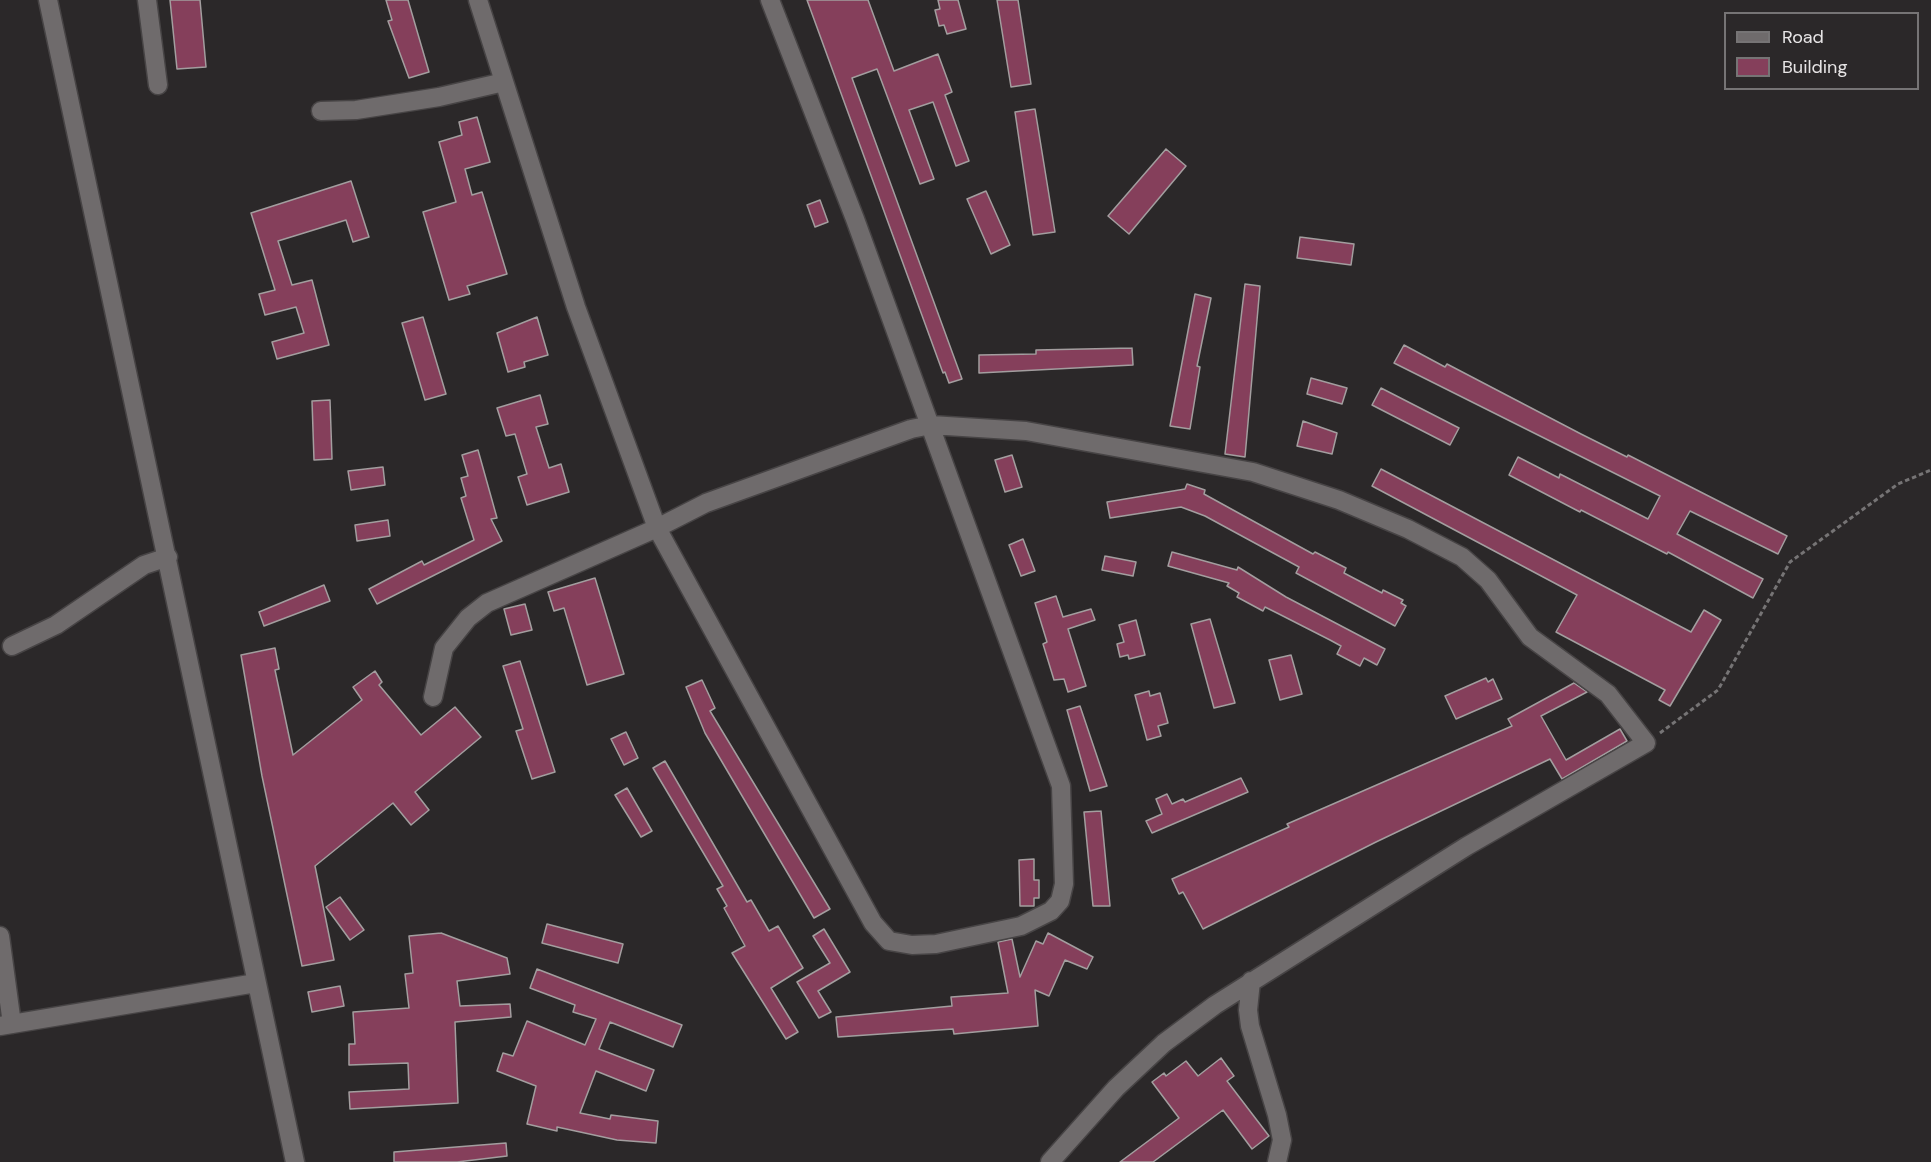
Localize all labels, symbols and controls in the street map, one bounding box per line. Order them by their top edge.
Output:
legend [1724,12,1919,90]
text: Road [1782,25,1824,49]
text: Building [1782,55,1847,79]

